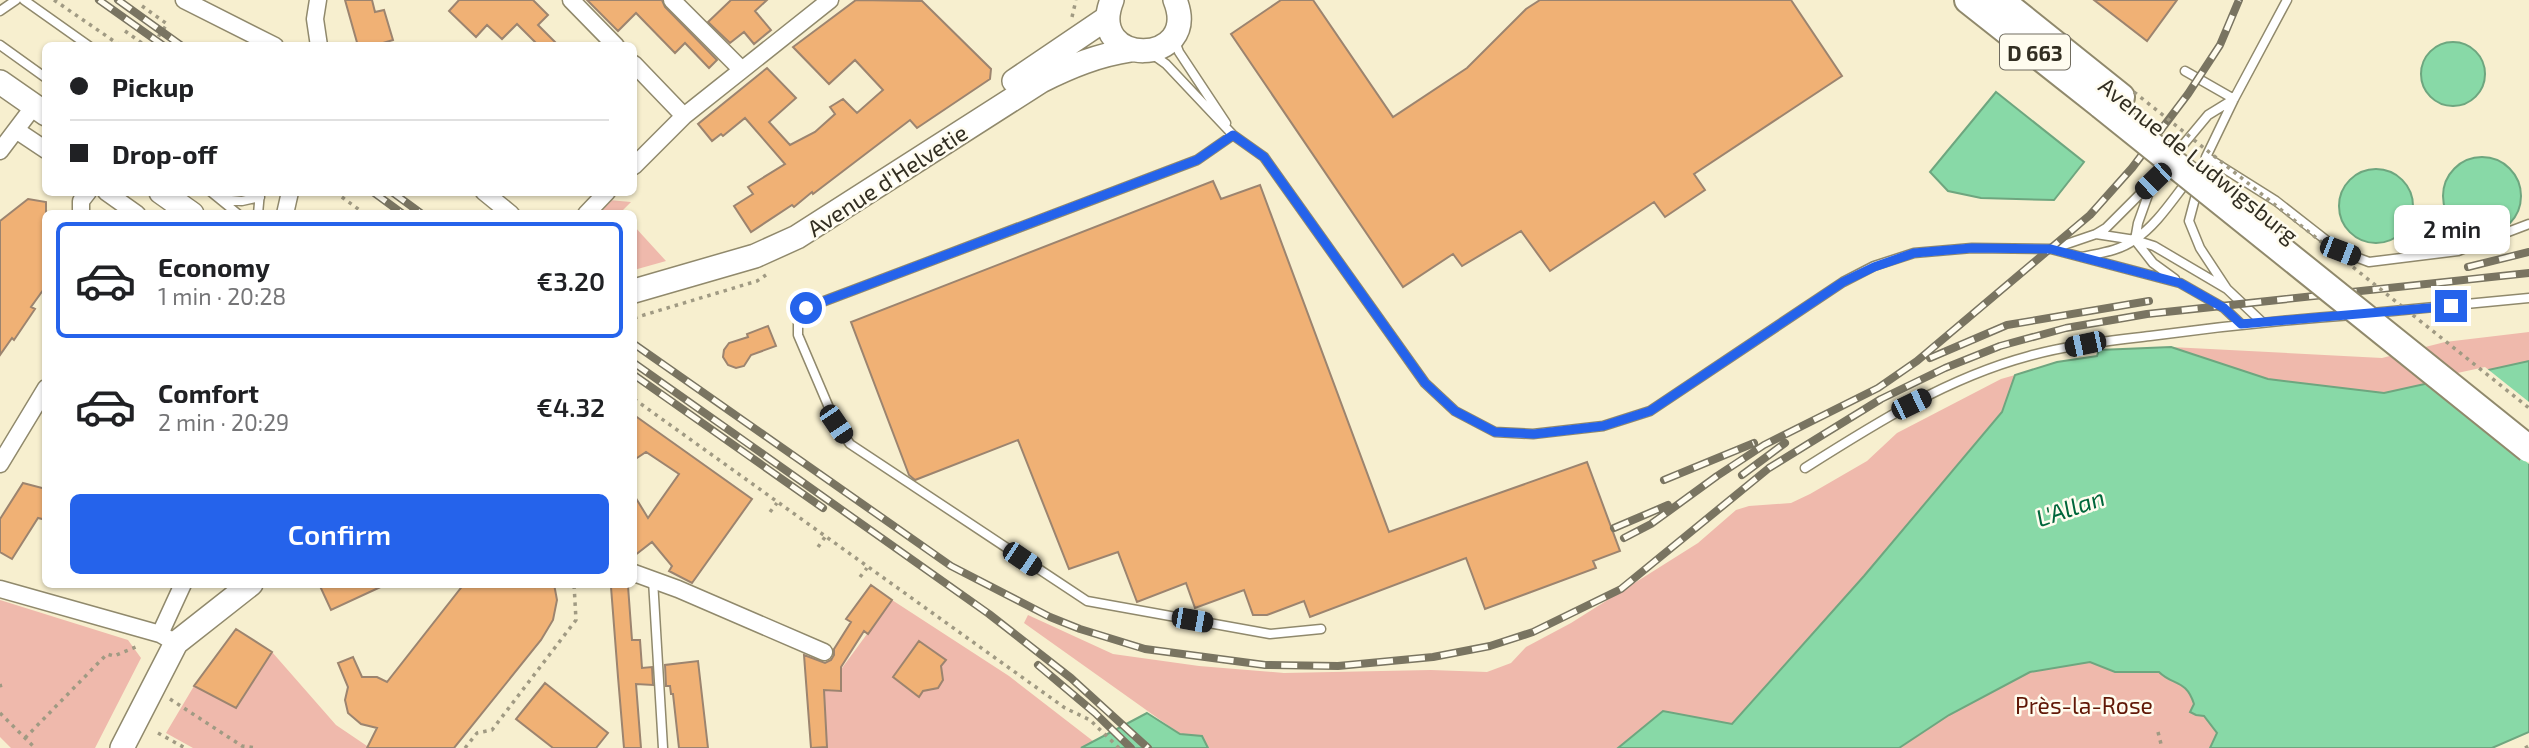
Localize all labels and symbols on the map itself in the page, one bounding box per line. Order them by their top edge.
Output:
road number: D 663 [2000,34,2070,70]
street label: Avenue de Ludwigsburg [2094,71,2304,249]
street label: Avenue d'Helvetie [802,118,972,242]
car [2131,159,2176,203]
callout: 2 min [2393,204,2509,254]
car [2317,234,2364,268]
route end [2435,290,2467,322]
route start [790,292,822,324]
car [2063,329,2108,359]
car [1888,385,1935,423]
car [816,401,857,447]
water label: L'Allan [2032,482,2108,532]
car [999,539,1046,579]
car [1170,606,1215,634]
park label: Près-la-Rose [2015,691,2153,719]

